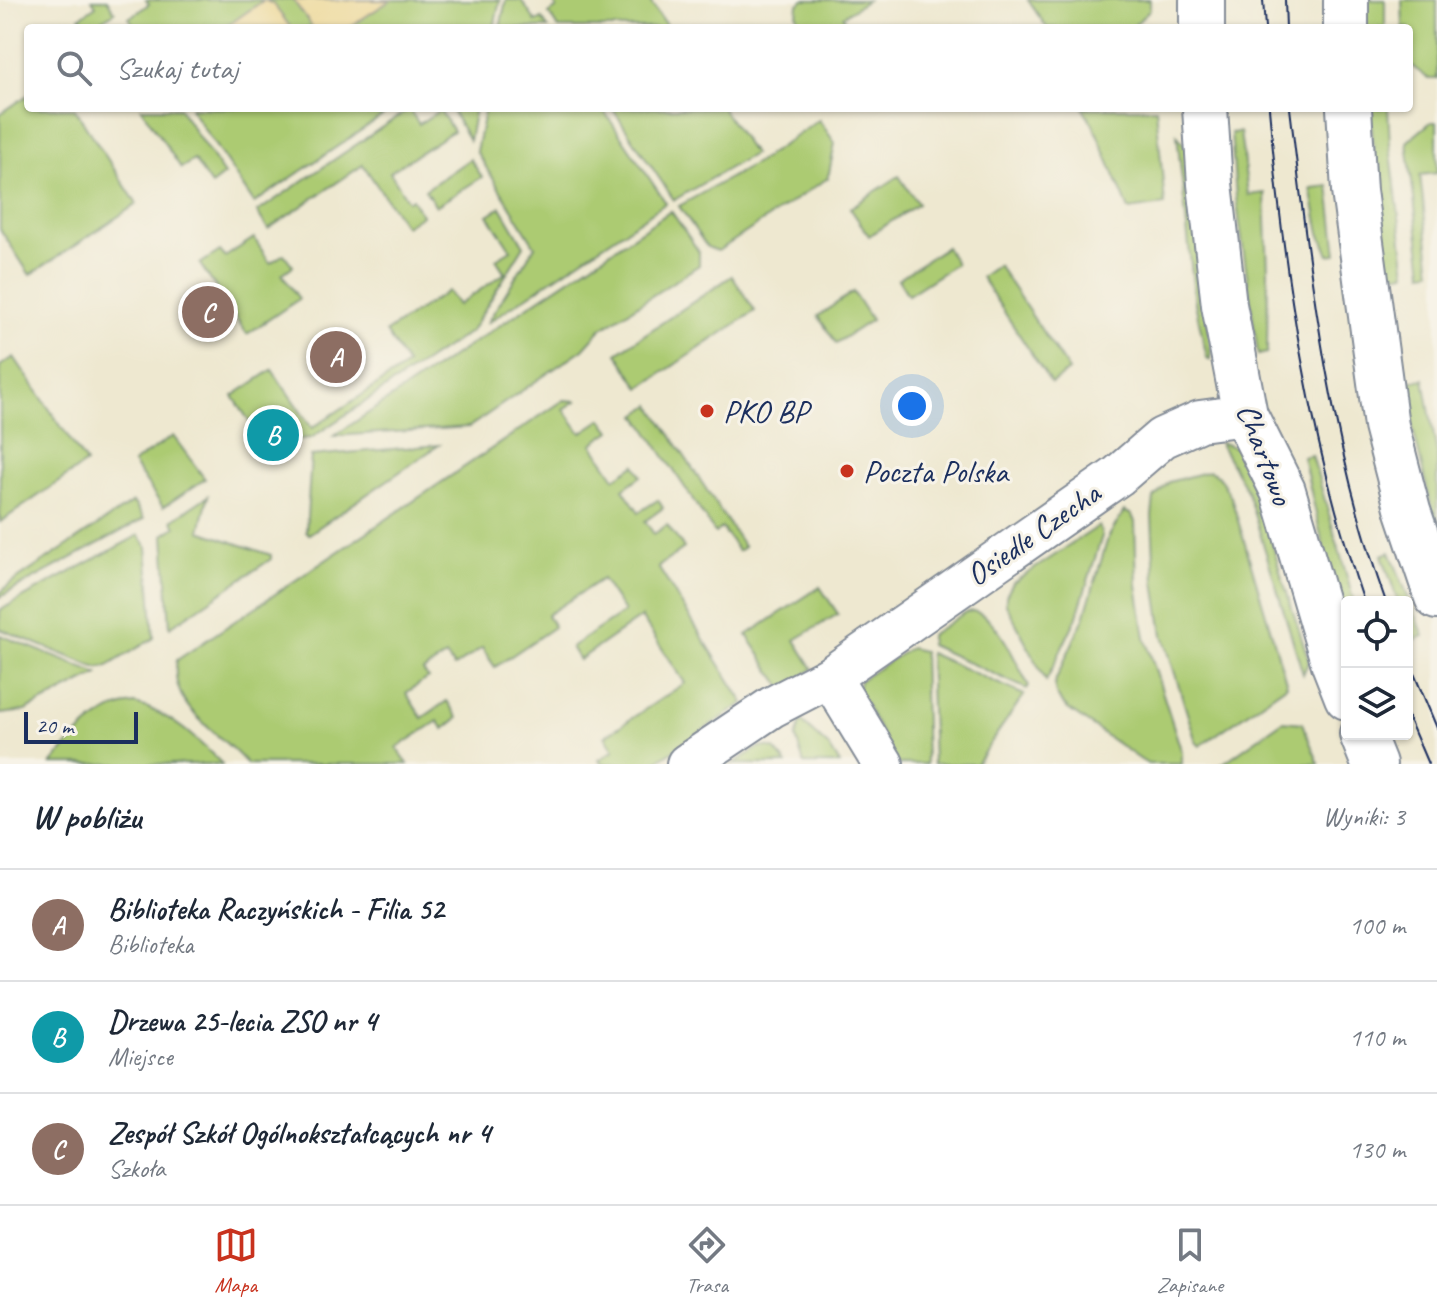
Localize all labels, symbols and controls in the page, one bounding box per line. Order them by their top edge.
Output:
search box [24,24,1413,112]
icon: search [52,46,96,90]
text: Szukaj tutaj [116,49,238,87]
pin: C [182,282,234,342]
pin: A [310,327,362,387]
your location [892,386,932,426]
place label: PKO BP [723,391,812,432]
street label: Chartowo [1227,398,1304,512]
marker: PKO BP [698,402,716,420]
pin: B [247,405,299,465]
place label: Poczta Polska [863,451,1010,492]
marker: Poczta Polska [838,462,856,480]
street label: Osiedle Czecha [958,472,1110,595]
map controls [1341,596,1413,740]
button: locate [1341,596,1413,668]
button: layers [1341,668,1413,740]
scale bar [24,708,138,744]
text: 20 m [36,712,73,740]
text: W pobliżu [32,795,141,838]
text: Wyniki: 3 [1323,800,1405,833]
text: Biblioteka Raczyńskich - Filia 52 [108,890,444,928]
text: A [51,909,65,942]
text: 100 m [1349,909,1405,942]
text: Biblioteka [108,928,193,961]
text: Drzewa 25-lecia ZSO nr 4 [108,1002,377,1040]
text: B [51,1021,65,1054]
text: 110 m [1349,1021,1405,1054]
text: Miejsce [108,1040,173,1073]
text: Zespół Szkół Ogólnokształcących nr 4 [108,1114,490,1152]
text: C [52,1133,64,1166]
text: 130 m [1349,1133,1405,1166]
text: Szkoła [108,1152,165,1185]
tab: Mapa [214,1223,258,1299]
tab: Trasa [685,1223,729,1299]
tab: Zapisane [1157,1223,1223,1299]

